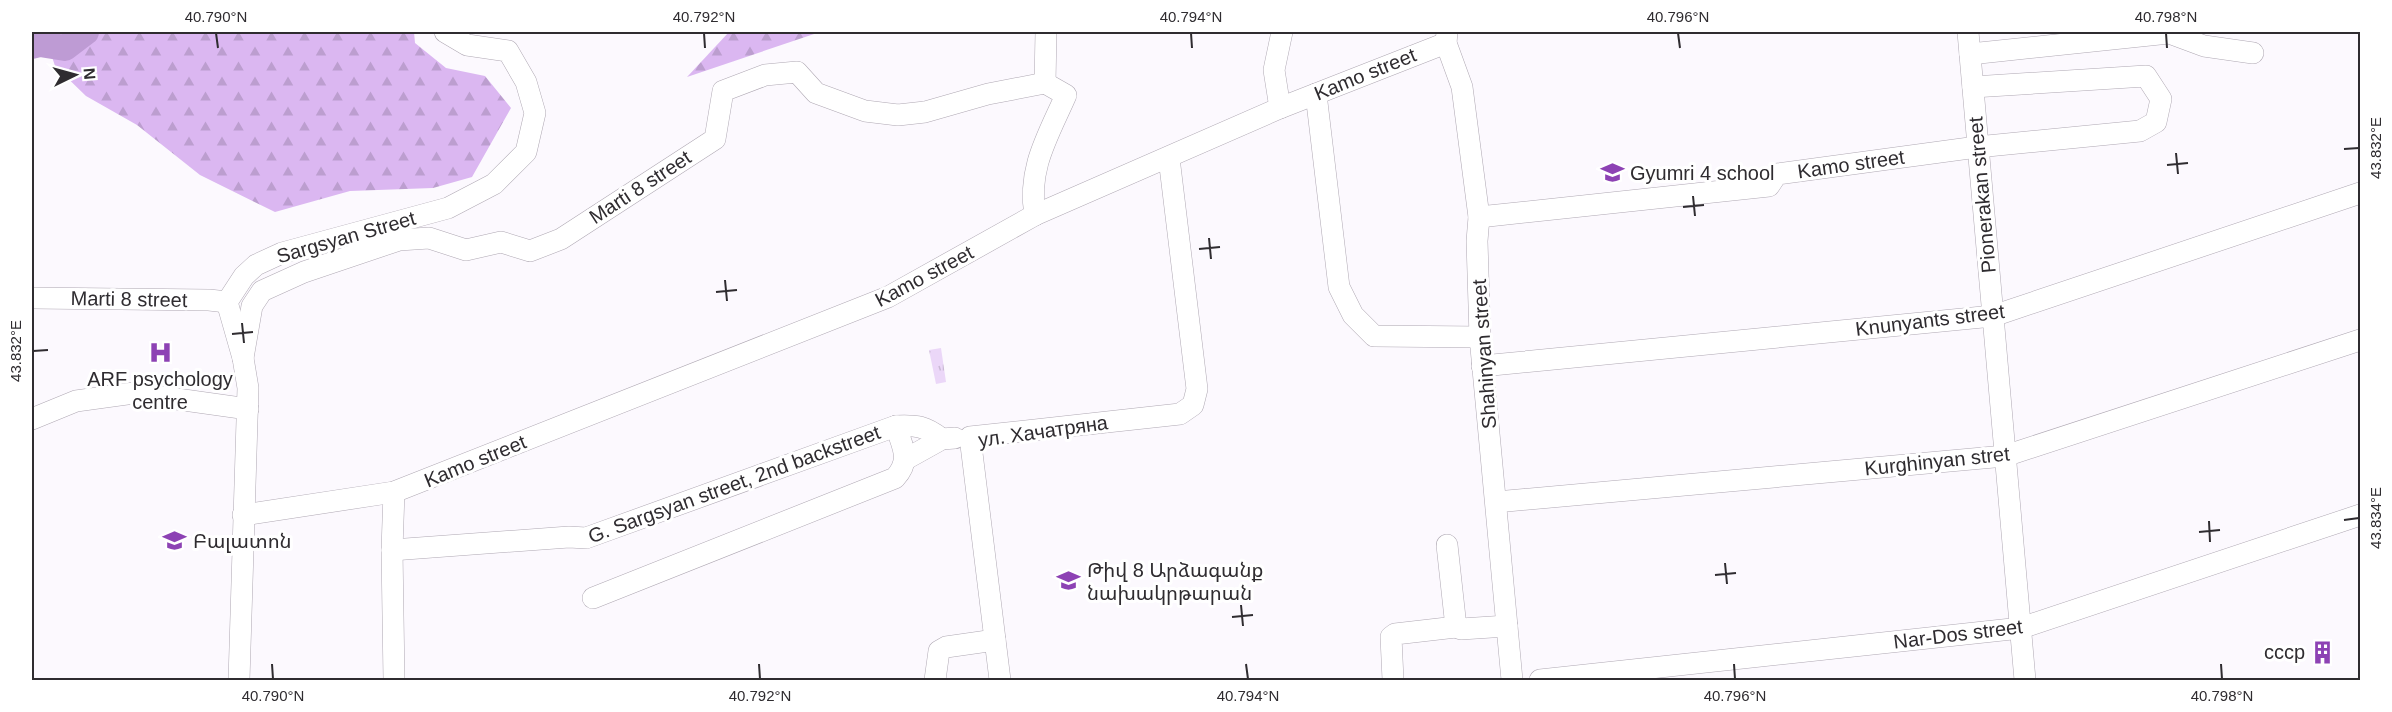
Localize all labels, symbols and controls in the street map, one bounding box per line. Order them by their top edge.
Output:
text: 40.790°N [185,8,247,25]
text: 40.792°N [673,8,735,25]
text: 40.794°N [1160,8,1222,25]
text: 40.796°N [1647,8,1709,25]
text: 40.798°N [2135,8,2197,25]
street label: Kamo street [1311,43,1420,104]
north arrow [45,45,105,105]
text: N [80,67,98,80]
street label: Pionerakan street [1964,116,2000,274]
text: 43.832°E [2367,117,2384,179]
street label: Marti 8 street [585,146,695,228]
street label: Kamo street [1796,146,1906,182]
school or university icon: Gyumri 4 school [1599,160,1625,186]
place label: Gyumri 4 school [1630,162,1775,184]
street label: Sargsyan Street [274,207,418,267]
street label: Kamo street [871,241,977,311]
street label: Shahinyan street [1468,278,1500,430]
street label: Marti 8 street [70,287,188,311]
street label: Knunyants street [1854,300,2006,340]
text: 43.832°E [7,320,24,382]
hospital icon: ARF psychology centre [147,339,173,365]
place label: ARF psychology centre [87,368,233,413]
street label: ул. Хачатряна [977,411,1110,451]
street label: G. Sargsyan street, 2nd backstreet [585,421,883,547]
street label: Kamo street [421,430,530,491]
street label: Kurghinyan stret [1863,442,2011,480]
text: 43.834°E [2367,487,2384,549]
school or university icon: Բալատոն [162,528,188,554]
place label: Բալատոն [193,530,292,553]
place label: Թիվ 8 Արձագանք նախակրթարան [1087,559,1263,605]
school or university icon: Թիվ 8 Արձագանք նախակրթարան [1056,568,1082,594]
street label: Nar-Dos street [1892,615,2024,653]
building icon: ссср [2310,639,2336,665]
place label: ссср [2264,641,2305,663]
text: 40.790°N [242,687,304,704]
text: 40.792°N [729,687,791,704]
text: 40.794°N [1217,687,1279,704]
text: 40.796°N [1704,687,1766,704]
text: 40.798°N [2191,687,2253,704]

